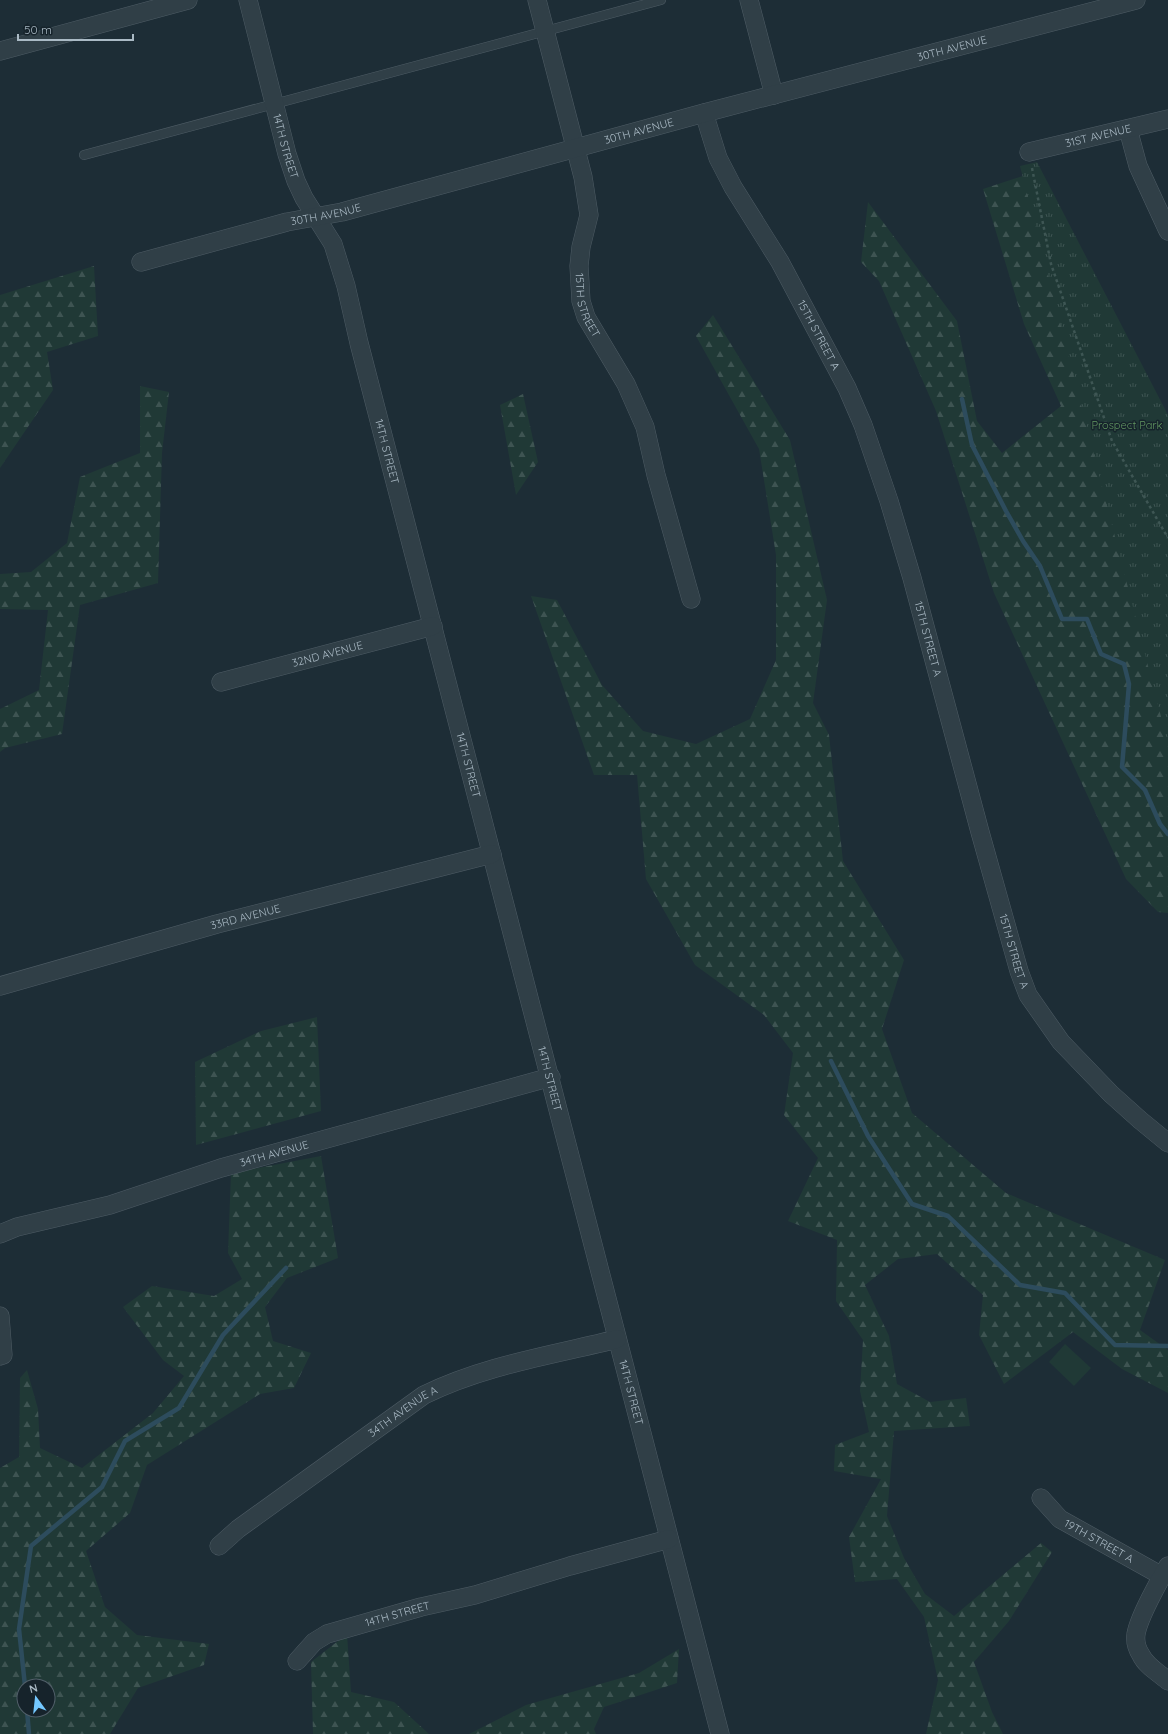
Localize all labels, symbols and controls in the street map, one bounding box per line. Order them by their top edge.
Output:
scale bar [18,16,133,42]
text: 50 m [24,22,52,37]
street label: 30TH AVENUE [916,32,988,64]
street label: 14TH STREET [270,112,302,181]
street label: 30TH AVENUE [602,115,675,147]
street label: 31ST AVENUE [1064,121,1133,150]
street label: 30TH AVENUE [290,200,363,228]
street label: 15TH STREET [572,273,604,340]
street label: 15TH STREET A [795,298,843,372]
street label: 14TH STREET [372,417,402,486]
park label: Prospect Park [1092,418,1163,432]
street label: 15TH STREET A [912,600,945,678]
street label: 32ND AVENUE [290,638,364,670]
street label: 14TH STREET [453,731,484,799]
street label: 33RD AVENUE [209,901,282,933]
street label: 15TH STREET A [996,912,1032,991]
street label: 14TH STREET [535,1045,565,1113]
street label: 34TH AVENUE [238,1137,310,1170]
street label: 14TH STREET [616,1358,647,1427]
street label: 34TH AVENUE A [365,1383,439,1440]
street label: 19TH STREET A [1062,1516,1136,1566]
street label: 14TH STREET [363,1598,431,1630]
north arrow [16,1678,56,1718]
text: N [28,1681,39,1696]

